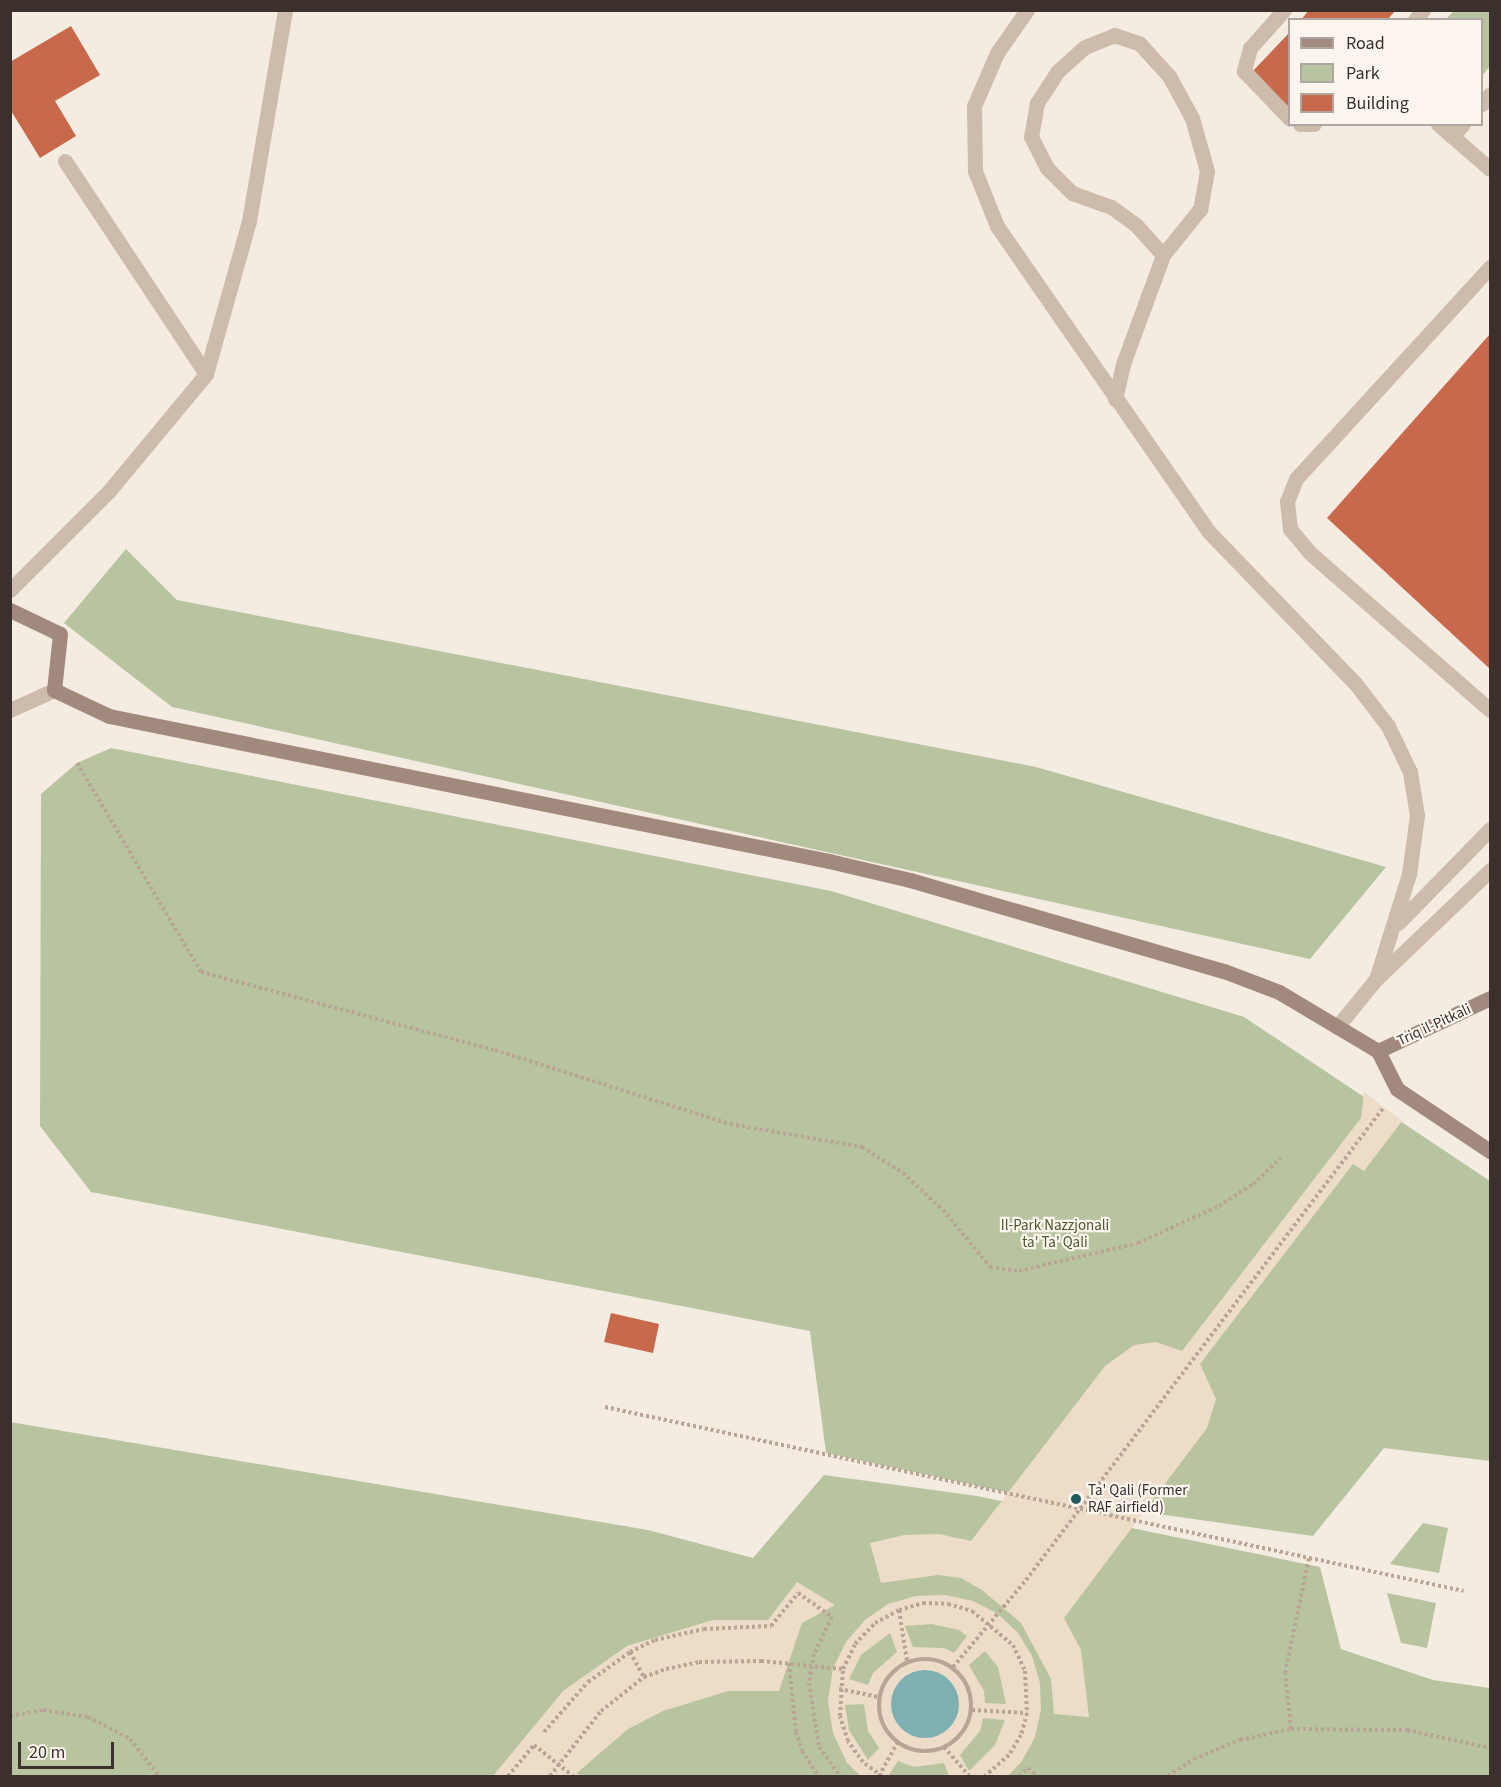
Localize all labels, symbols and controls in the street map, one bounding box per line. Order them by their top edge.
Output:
legend [1288,18,1483,126]
text: Road [1346,31,1385,56]
text: Park [1346,61,1380,86]
text: Building [1346,91,1409,116]
street label: Triq il-Pitkali [1394,1000,1474,1050]
park label: Il-Park Nazzjonali ta' Ta' Qali [1001,1216,1109,1251]
place label: Ta' Qali (Former RAF airfield) [1088,1481,1187,1516]
marker: Ta' Qali (Former RAF airfield) [1069,1492,1083,1506]
scale bar [21,1730,117,1768]
text: 20 m [29,1740,65,1765]

